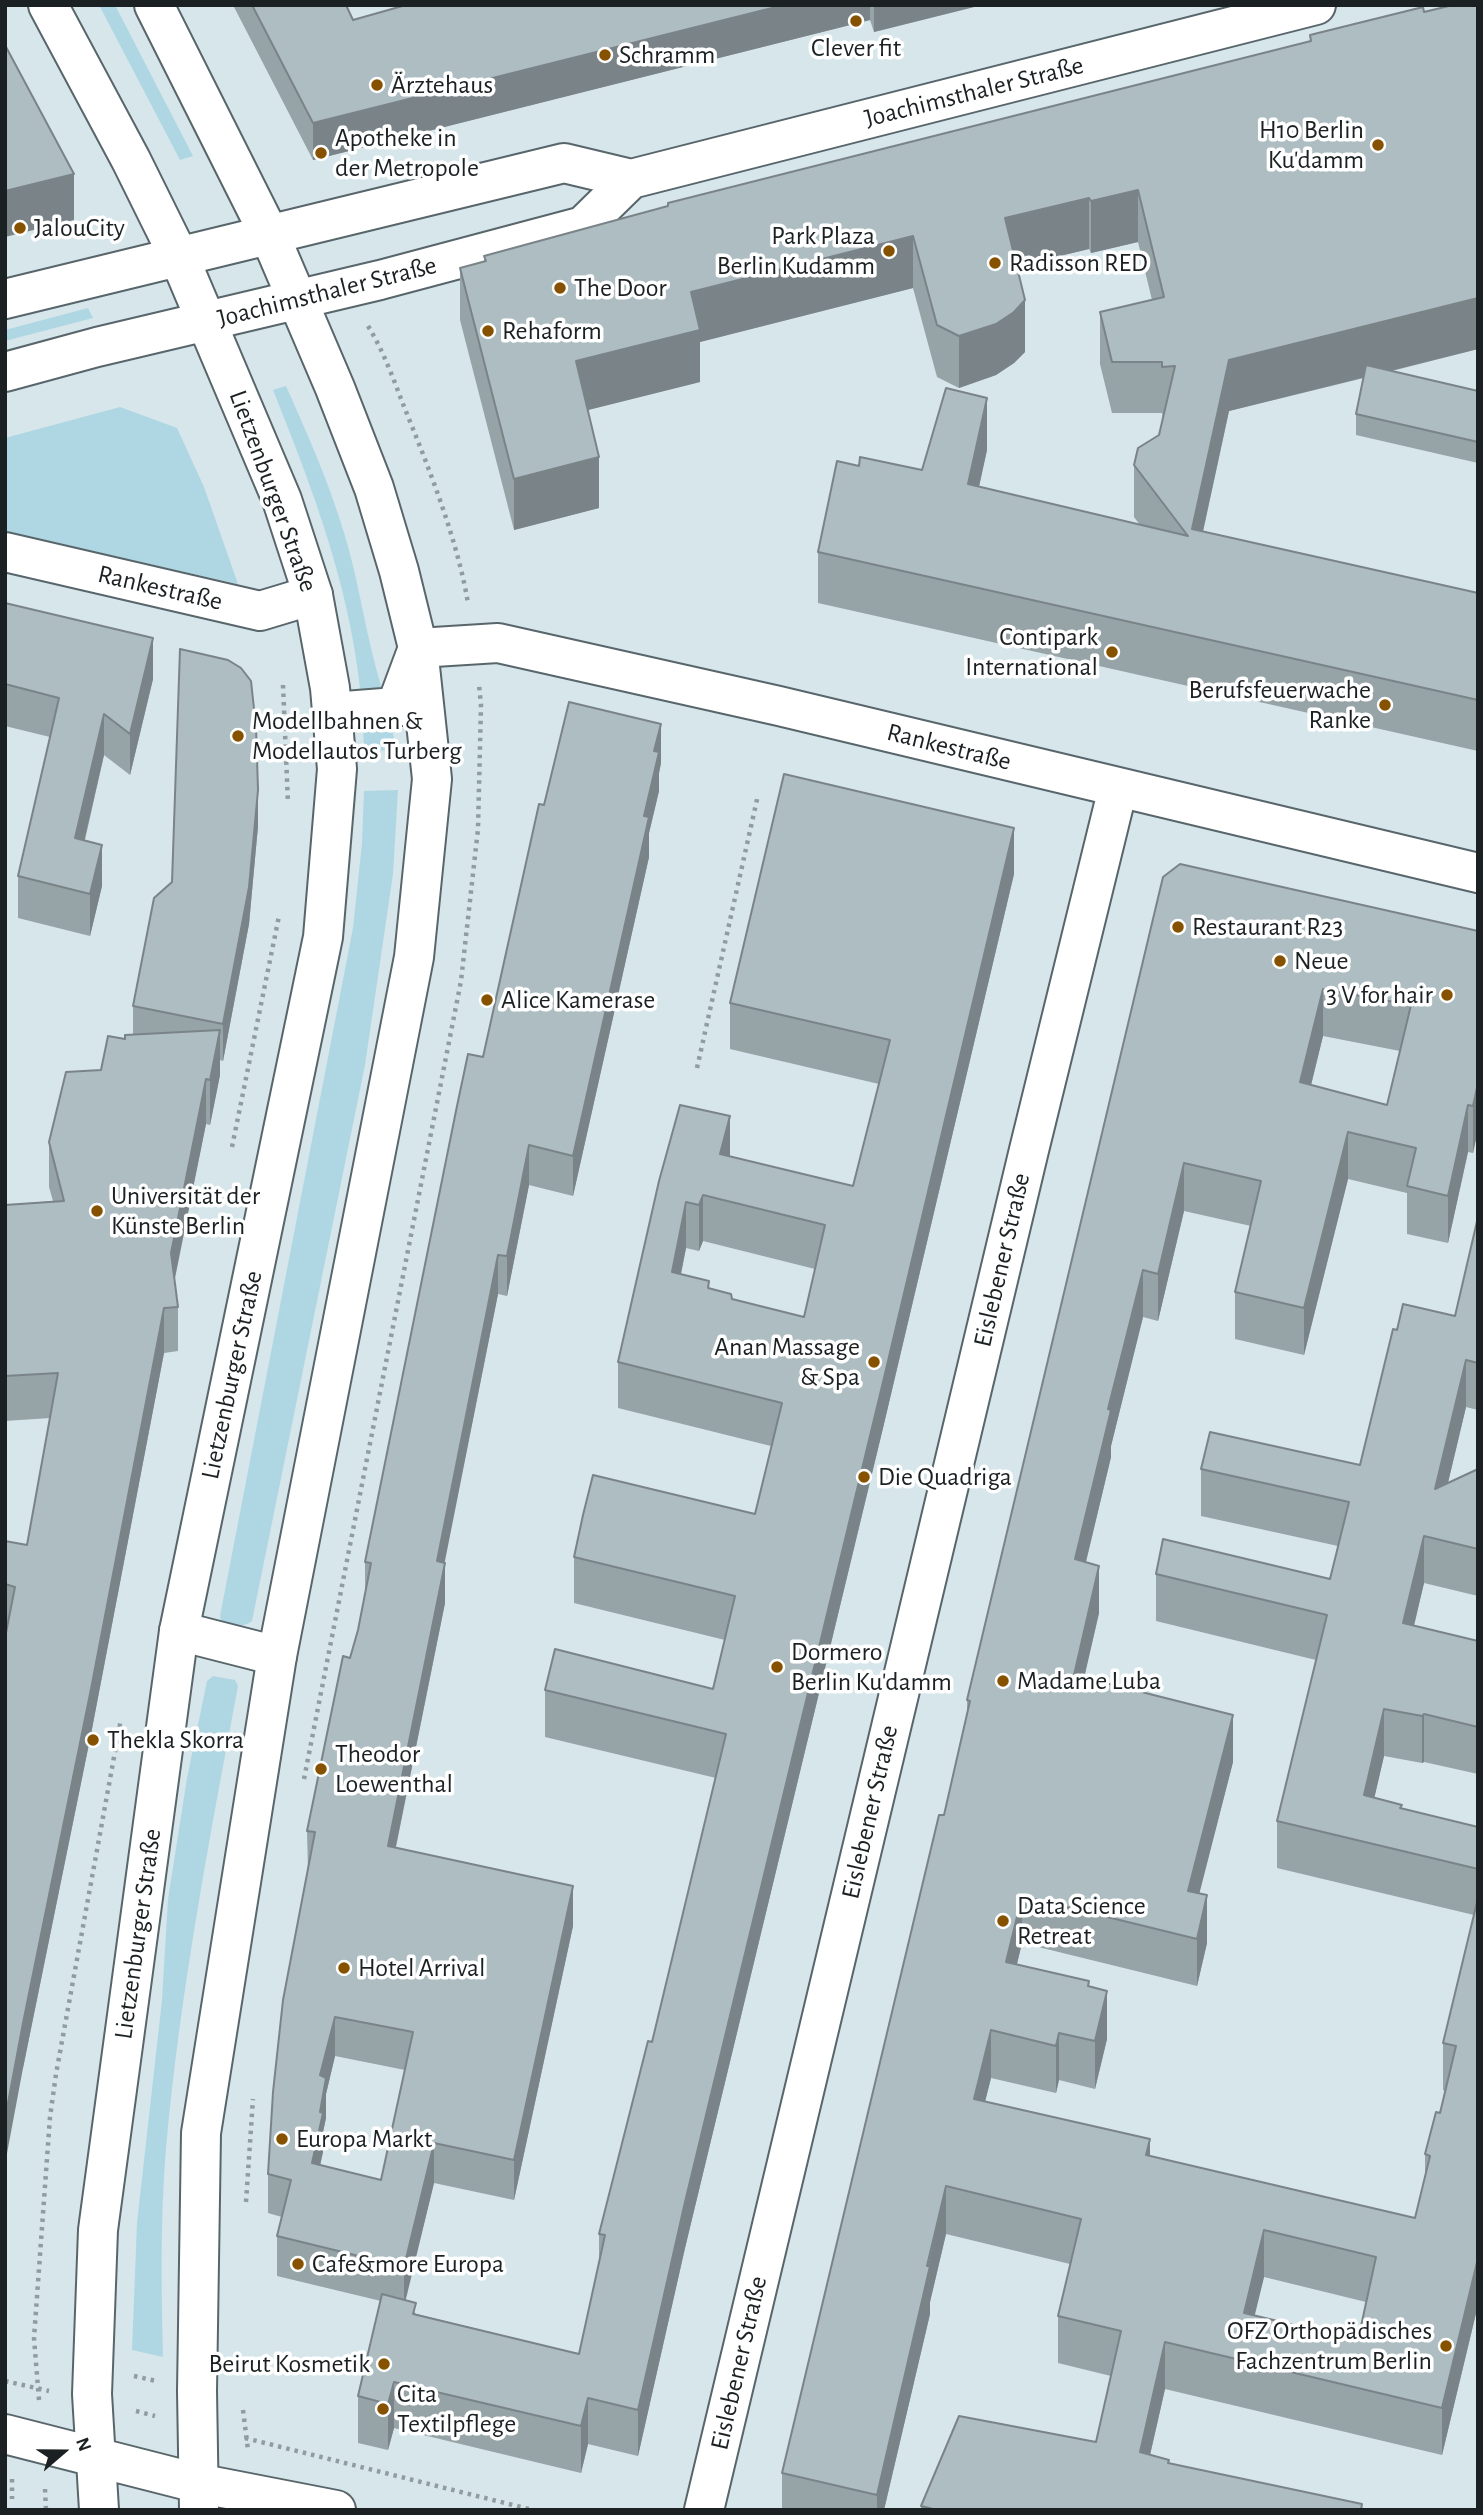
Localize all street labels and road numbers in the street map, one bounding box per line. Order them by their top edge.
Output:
street label: Joachimsthaler Straße [861,50,1087,134]
street label: Joachimsthaler Straße [214,250,440,334]
street label: Lietzenburger Straße [222,386,324,596]
street label: Rankestraße [95,559,225,617]
street label: Rankestraße [884,717,1014,777]
street label: Eislebener Straße [967,1170,1037,1350]
street label: Lietzenburger Straße [195,1268,269,1482]
street label: Eislebener Straße [835,1722,905,1902]
street label: Lietzenburger Straße [108,1827,168,2041]
street label: Eislebener Straße [704,2273,774,2453]

